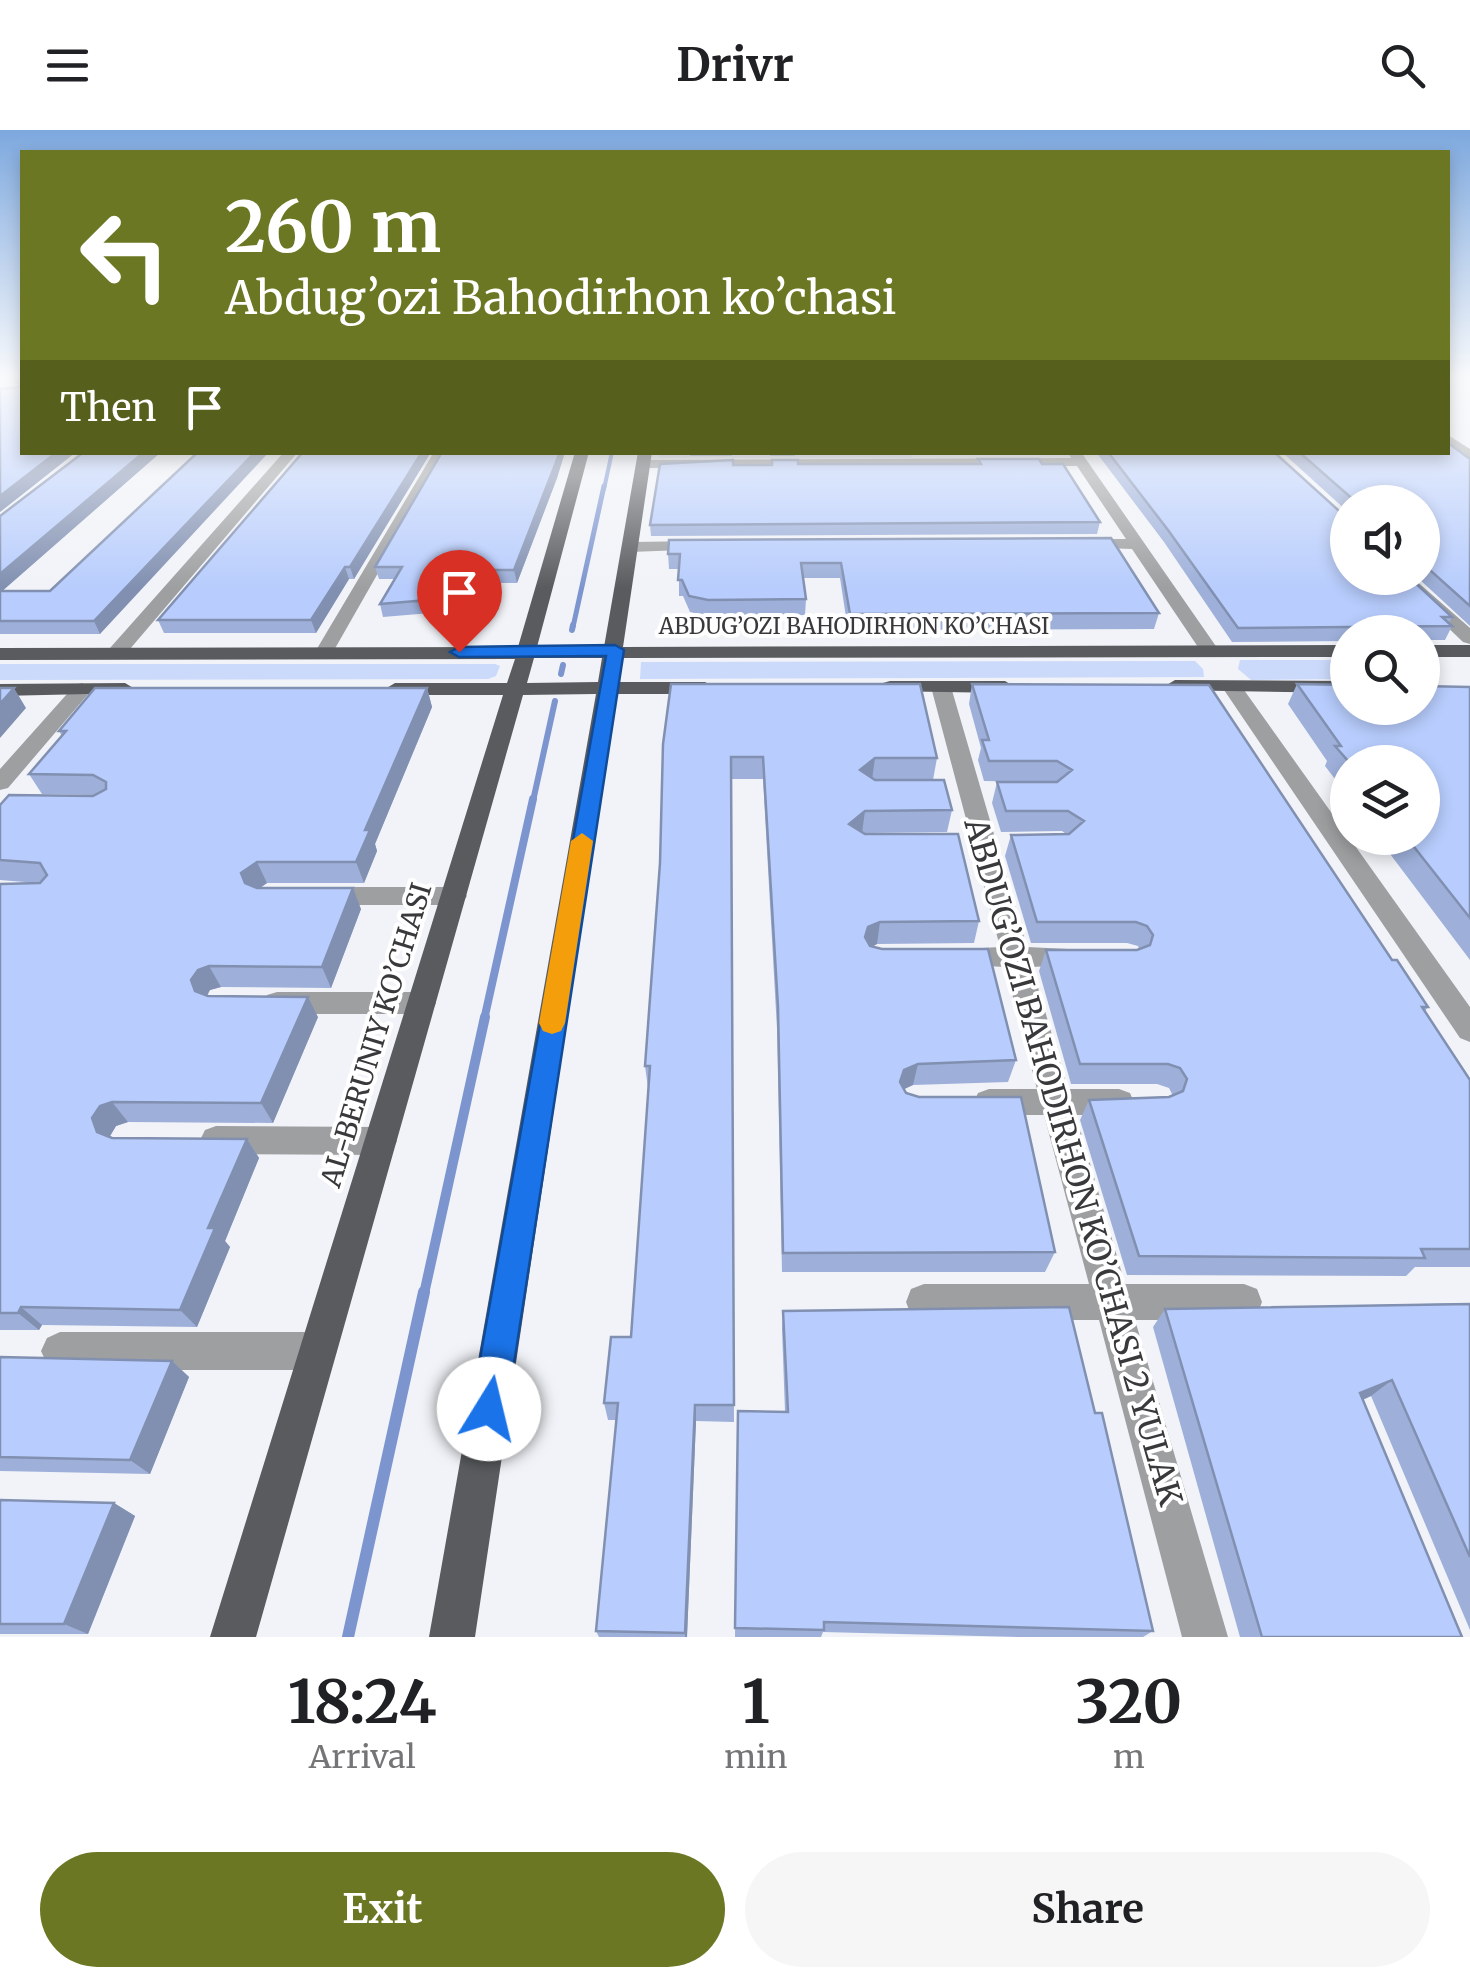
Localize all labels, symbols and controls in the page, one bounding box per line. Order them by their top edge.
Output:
text: Drivr [676,37,794,93]
icon: menu [40,38,95,93]
icon: search [1375,38,1430,93]
text: 260 m [225,183,441,271]
icon: left [60,190,190,320]
text: Abdug’ozi Bahodirhon ko’chasi [225,270,896,326]
icon: arrive [177,380,232,435]
text: Then [60,384,157,431]
map controls [1330,485,1440,855]
button: sound [1330,485,1440,595]
pin [417,550,502,653]
icon: arrive [432,565,487,620]
street label: ABDUG’OZI BAHODIRHON KO’CHASI [658,612,1049,640]
button: search [1330,615,1440,725]
button: layers [1330,745,1440,855]
street label: ABDUG’OZI BAHODIRHON KO’CHASI 2 YULAK [955,813,1191,1511]
street label: AL-BERUNIY KO’CHASI [312,879,439,1192]
position arrow [437,1357,541,1461]
text: 18:24 [288,1664,437,1739]
text: 1 [742,1664,770,1739]
text: 320 [1075,1664,1182,1739]
text: Arrival [309,1737,416,1777]
text: min [724,1737,788,1777]
text: m [1113,1737,1145,1777]
button: Exit [40,1852,725,1967]
button: Share [745,1852,1430,1967]

